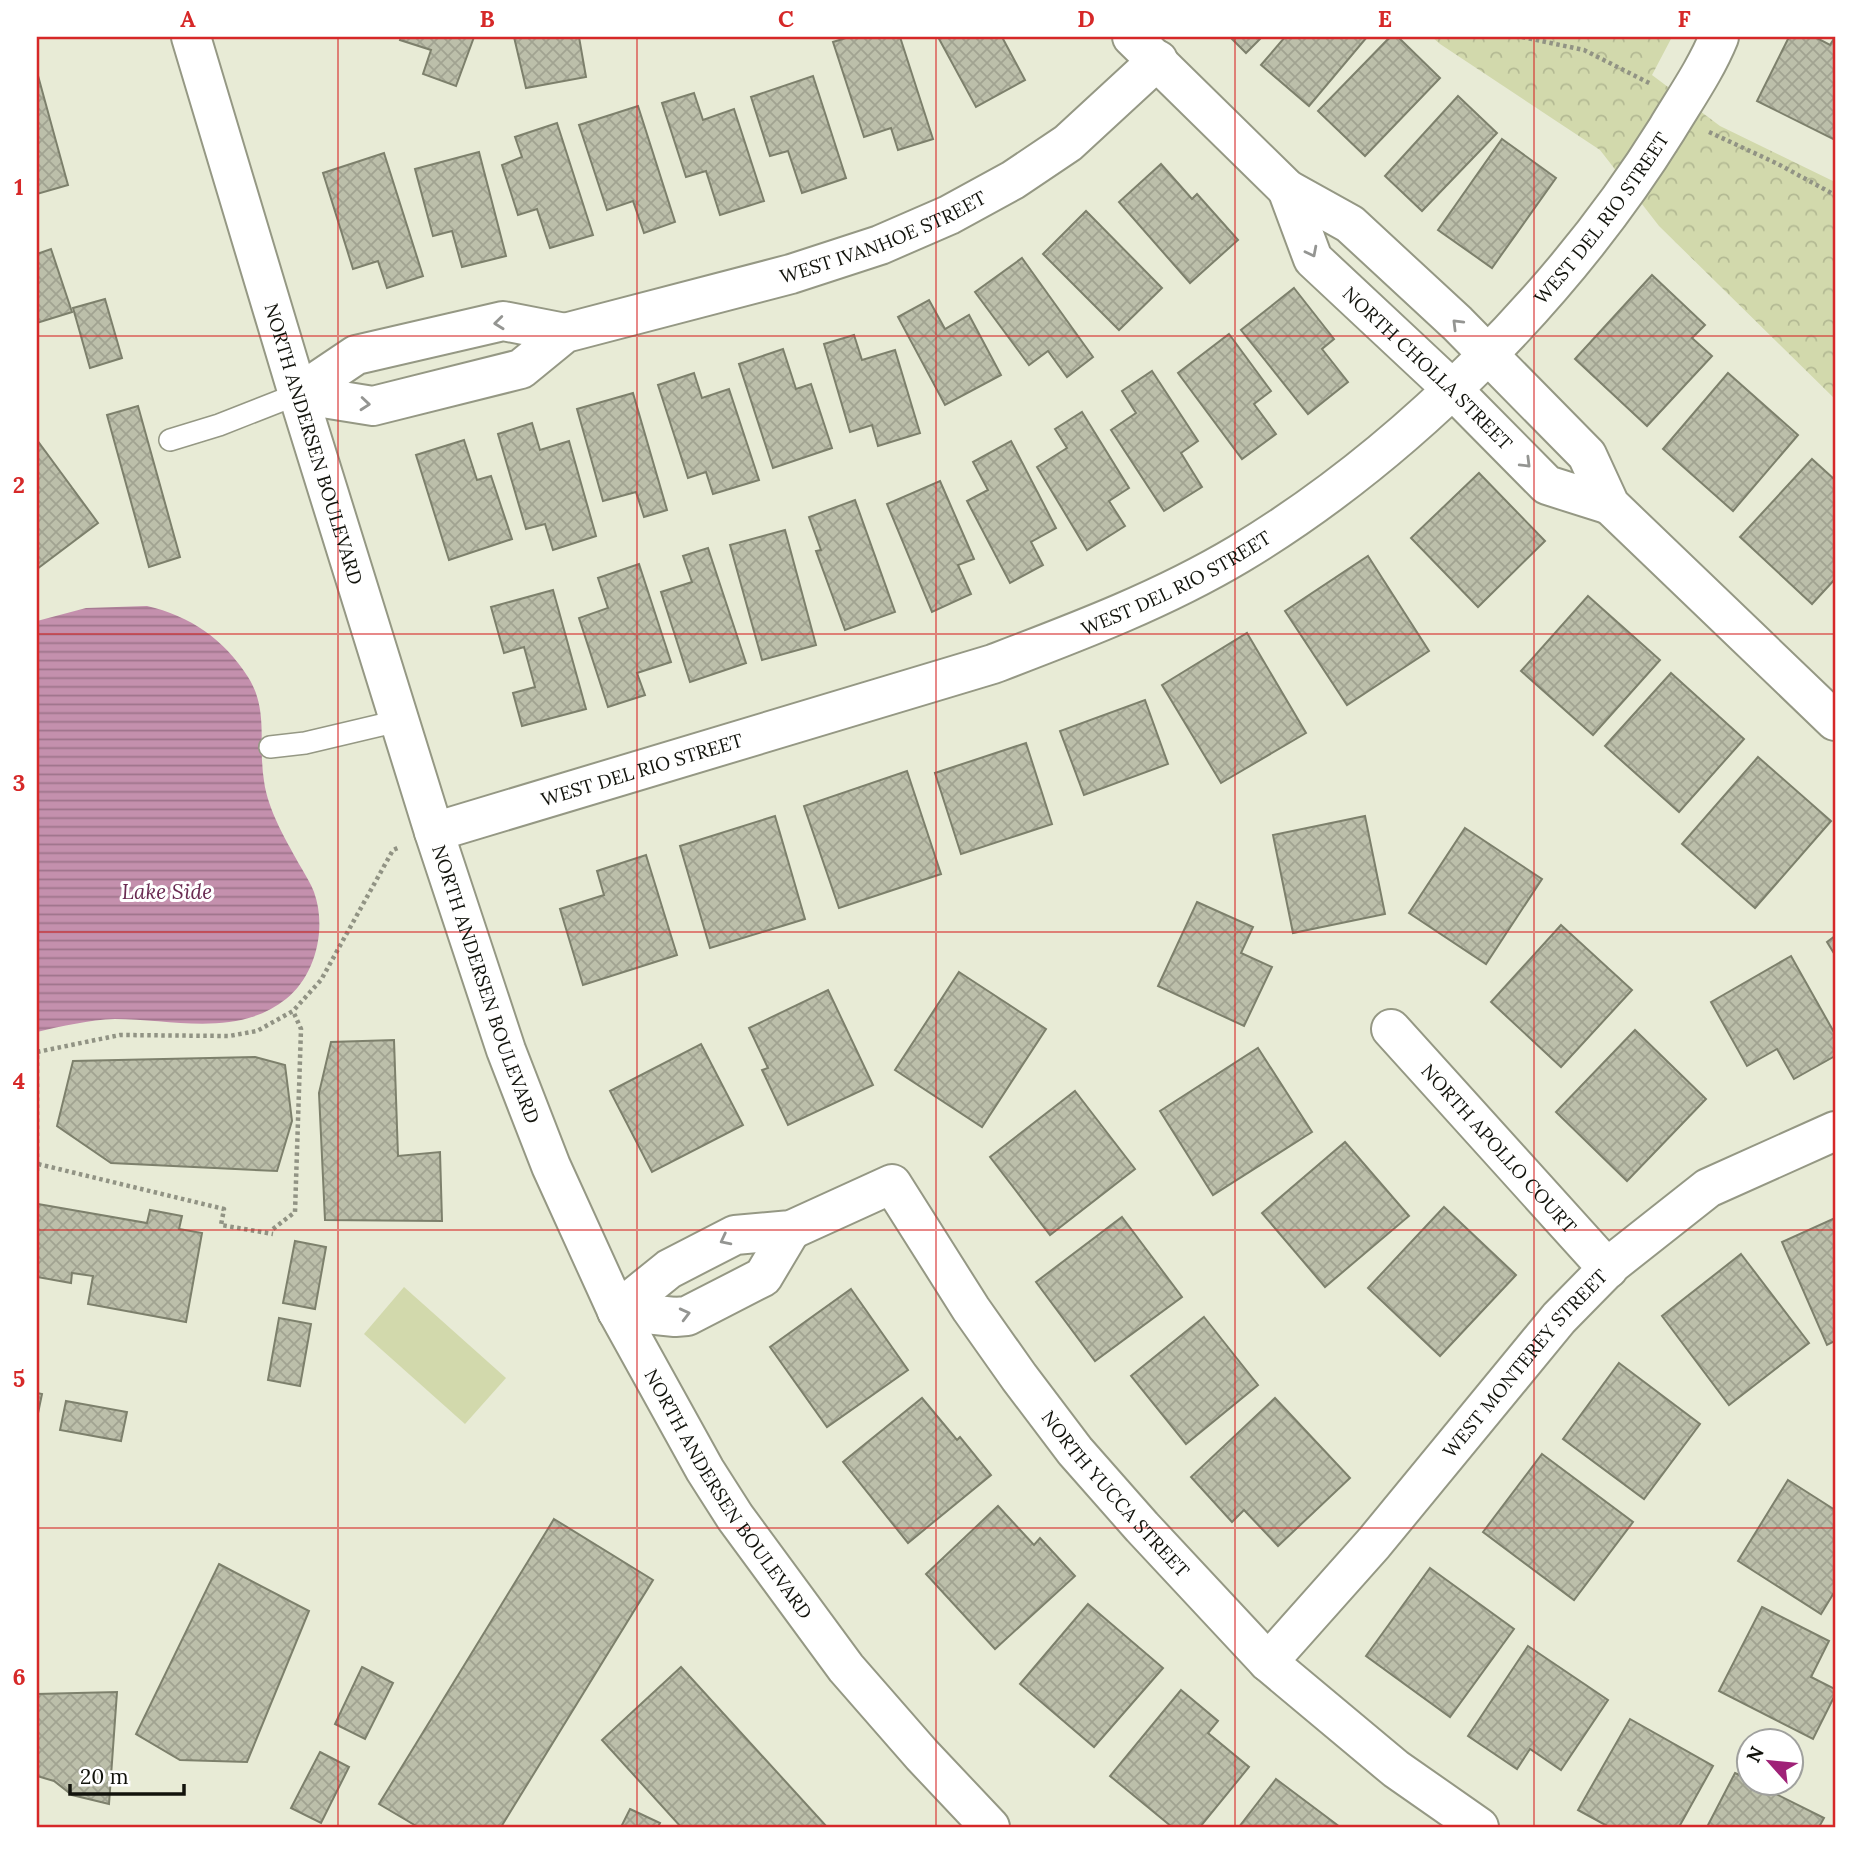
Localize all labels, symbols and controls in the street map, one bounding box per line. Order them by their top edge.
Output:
text: A [180,4,196,33]
text: B [479,4,495,33]
text: C [778,4,794,33]
text: D [1077,4,1095,33]
text: E [1378,4,1392,33]
text: F [1677,4,1691,33]
street label: WEST DEL RIO STREET [1529,128,1674,309]
text: 1 [14,172,24,201]
street label: WEST IVANHOE STREET [777,185,990,288]
one-way arrow [1303,245,1317,258]
street label: NORTH CHOLLA STREET [1338,281,1518,455]
street label: NORTH ANDERSEN BOULEVARD [259,300,368,587]
one-way arrow [493,316,504,331]
one-way arrow [1452,319,1465,332]
one-way arrow [360,396,371,411]
one-way arrow [1517,455,1530,468]
text: 2 [13,470,25,499]
street label: WEST DEL RIO STREET [1078,525,1275,641]
street label: WEST DEL RIO STREET [538,728,746,811]
text: 3 [13,768,25,797]
street label: NORTH ANDERSEN BOULEVARD [427,842,545,1127]
water label: Lake Side [122,878,212,905]
street label: NORTH APOLLO COURT [1416,1059,1582,1238]
text: 4 [13,1066,25,1095]
one-way arrow [719,1232,732,1246]
street label: WEST MONTEREY STREET [1437,1264,1612,1462]
one-way arrow [678,1308,690,1322]
text: 5 [13,1364,25,1393]
street label: NORTH ANDERSEN BOULEVARD [639,1365,818,1624]
street label: NORTH YUCCA STREET [1037,1406,1195,1582]
text: 6 [12,1662,26,1691]
north arrow [1736,1728,1806,1798]
text: N [1741,1742,1769,1766]
scale bar [70,1752,184,1796]
text: 20 m [80,1763,129,1790]

